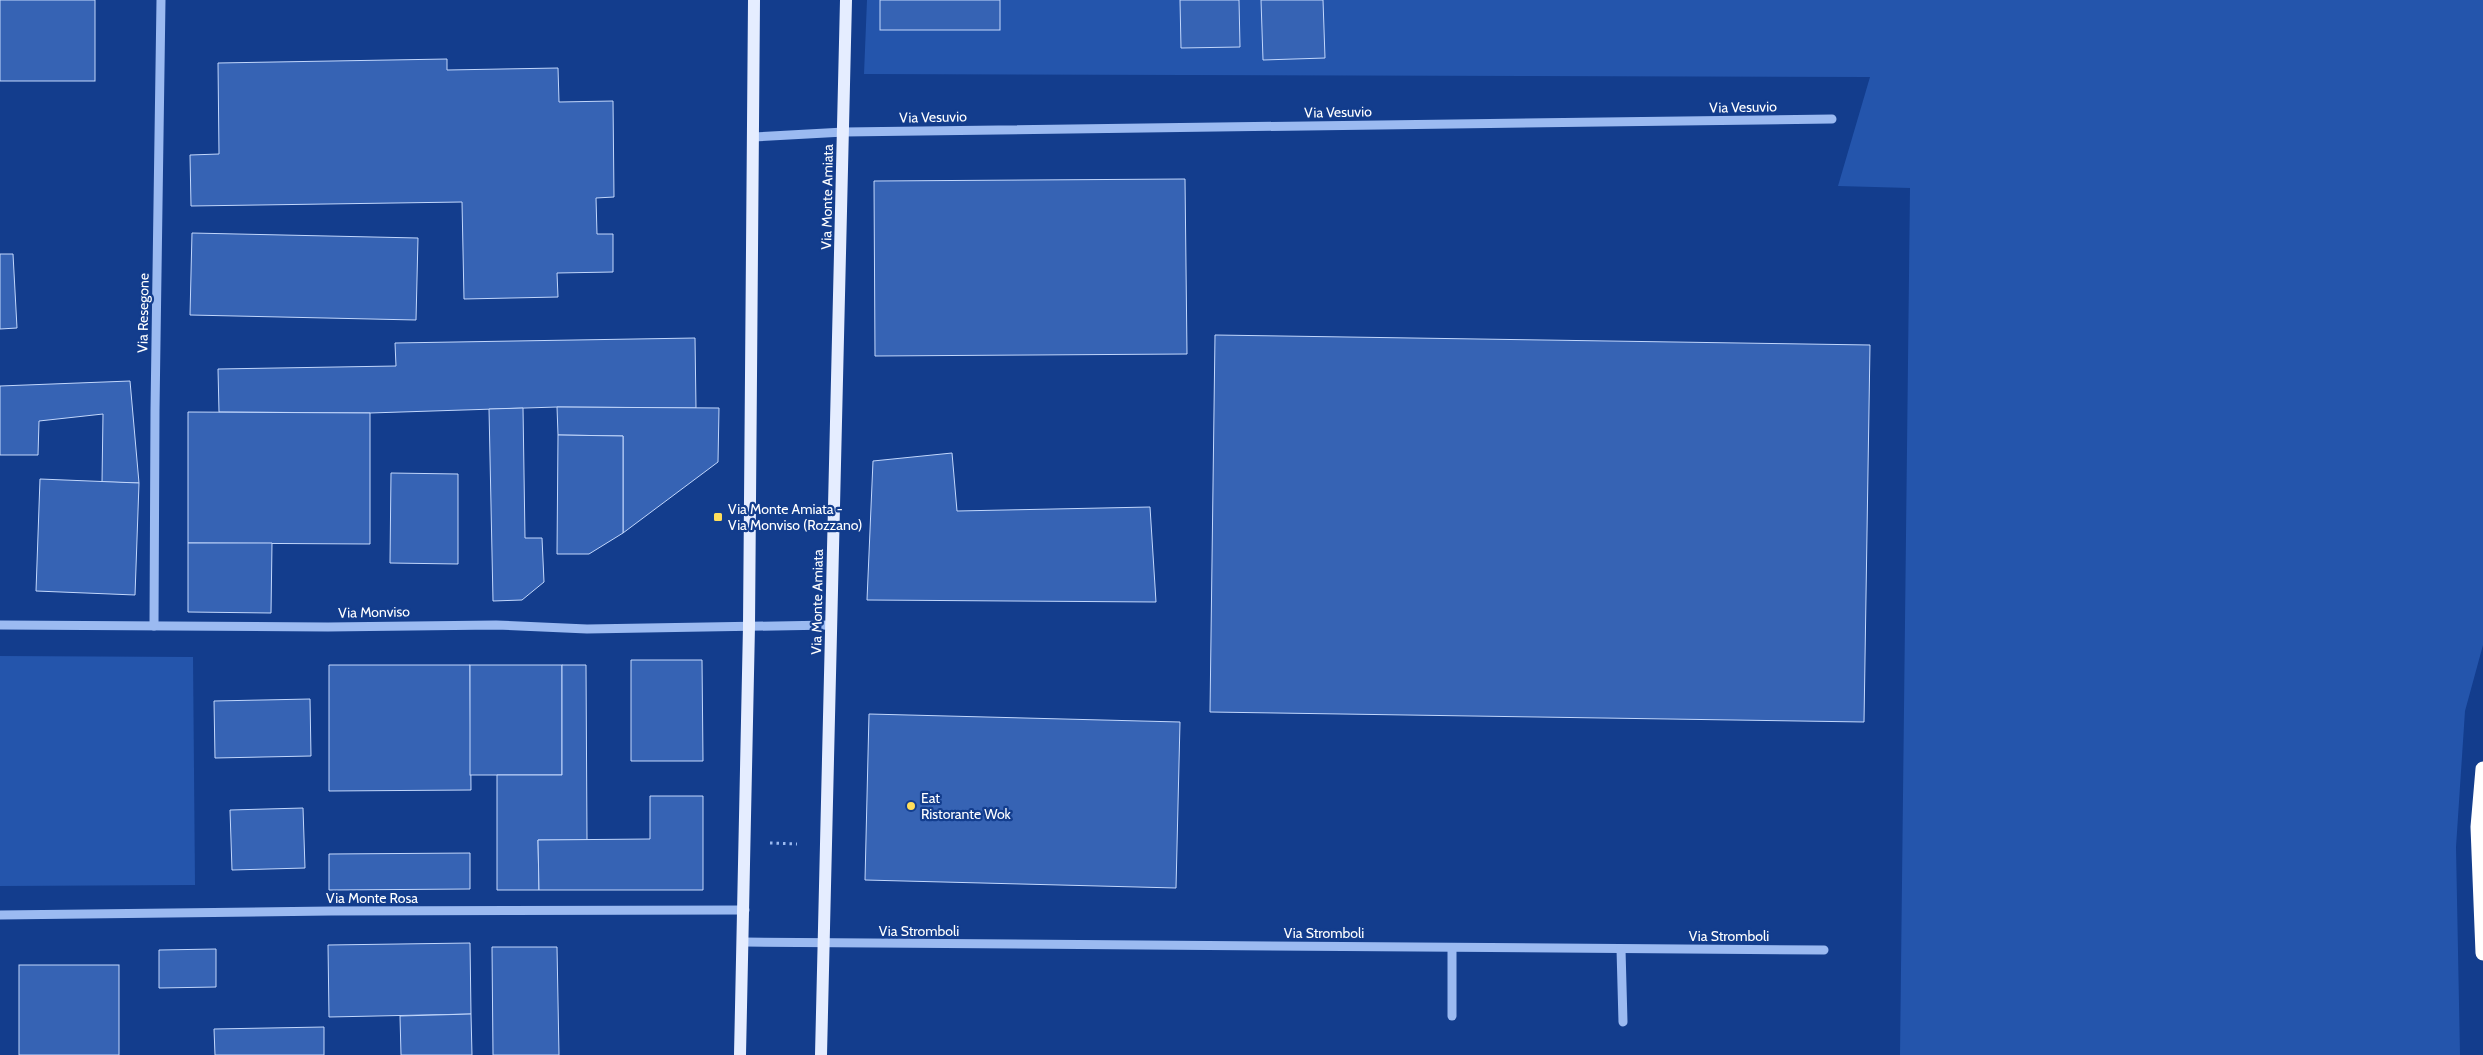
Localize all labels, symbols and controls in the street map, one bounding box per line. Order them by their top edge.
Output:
street label: Via Vesuvio [1709,97,1777,117]
street label: Via Vesuvio [1304,102,1372,122]
street label: Via Vesuvio [899,107,967,127]
street label: Via Monte Amiata [817,144,837,250]
street label: Via Resegone [133,273,153,353]
place label: Via Monte Amiata - Via Monviso (Rozzano) [728,500,862,534]
marker: Via Monte Amiata - Via Monviso (Rozzano) [712,511,724,523]
street label: Via Monte Amiata [807,549,827,655]
street label: Via Monviso [338,602,410,622]
place label: Eat Ristorante Wok [921,789,1012,823]
marker: Eat Ristorante Wok [905,800,917,812]
street label: Via Monte Rosa [326,889,418,907]
street label: Via Stromboli [879,922,959,940]
street label: Via Stromboli [1284,924,1364,942]
street label: Via Stromboli [1689,927,1769,945]

